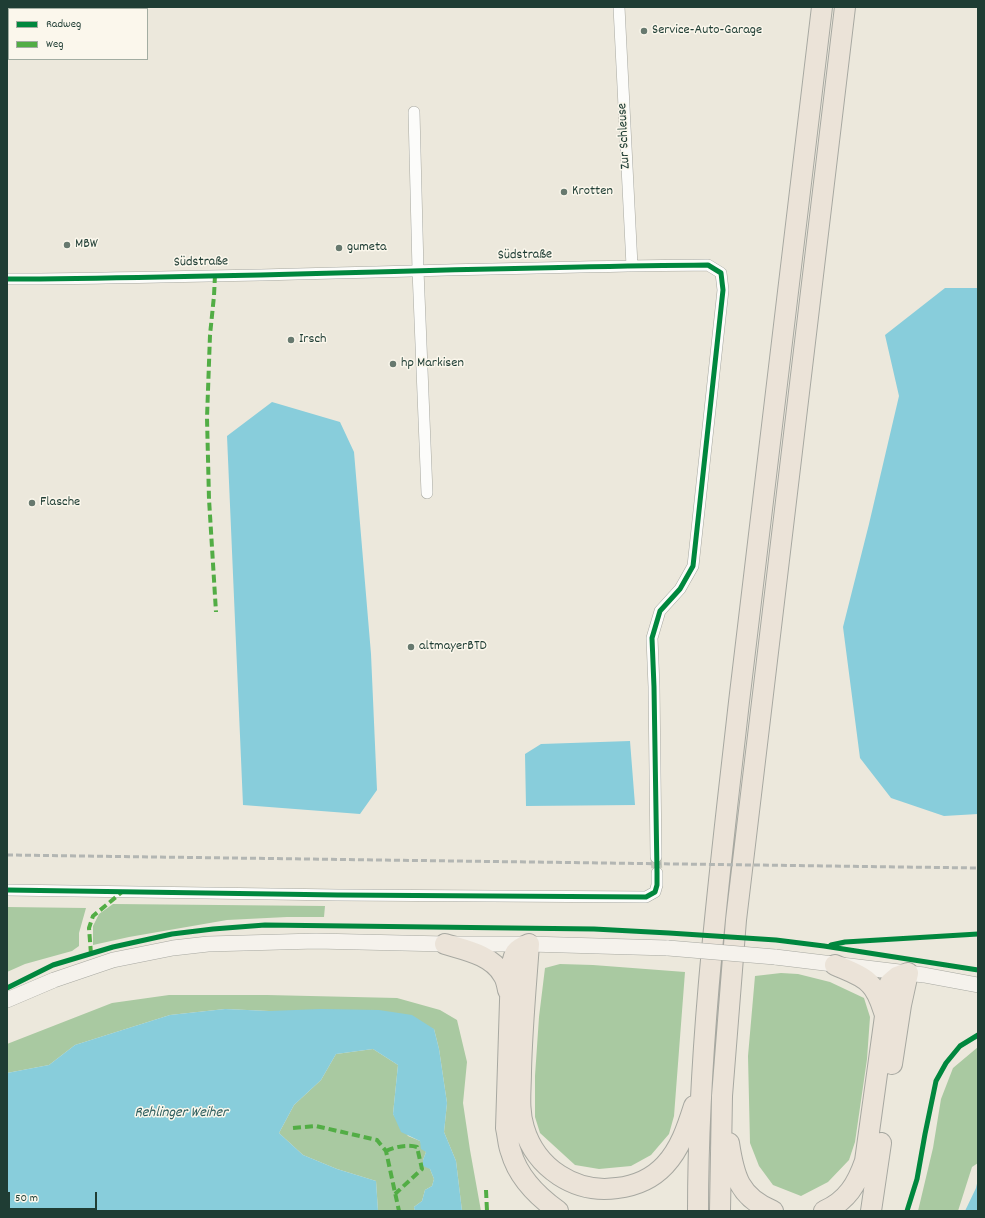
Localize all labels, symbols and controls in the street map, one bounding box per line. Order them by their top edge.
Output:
legend [8,8,148,60]
text: Radweg [46,16,81,33]
place label: Service-Auto-Garage [652,23,762,39]
marker: Service-Auto-Garage [639,26,649,36]
text: Weg [46,36,63,53]
street label: Zur Schleuse [615,102,635,170]
place label: Krotten [572,184,613,200]
marker: Krotten [559,187,569,197]
place label: MBW [75,237,98,253]
marker: MBW [62,240,72,250]
place label: gumeta [347,240,387,256]
marker: gumeta [334,243,344,253]
street label: Südstraße [498,247,552,265]
street label: Südstraße [174,254,228,272]
place label: Irsch [299,332,326,348]
marker: Irsch [286,335,296,345]
place label: hp Markisen [401,356,464,372]
marker: hp Markisen [388,359,398,369]
place label: Flasche [40,495,80,511]
marker: Flasche [27,498,37,508]
place label: altmayerBTD [419,639,487,655]
marker: altmayerBTD [406,642,416,652]
water label: Rehlinger Weiher [134,1105,228,1123]
scale bar [10,1184,99,1210]
text: 50 m [15,1190,38,1207]

